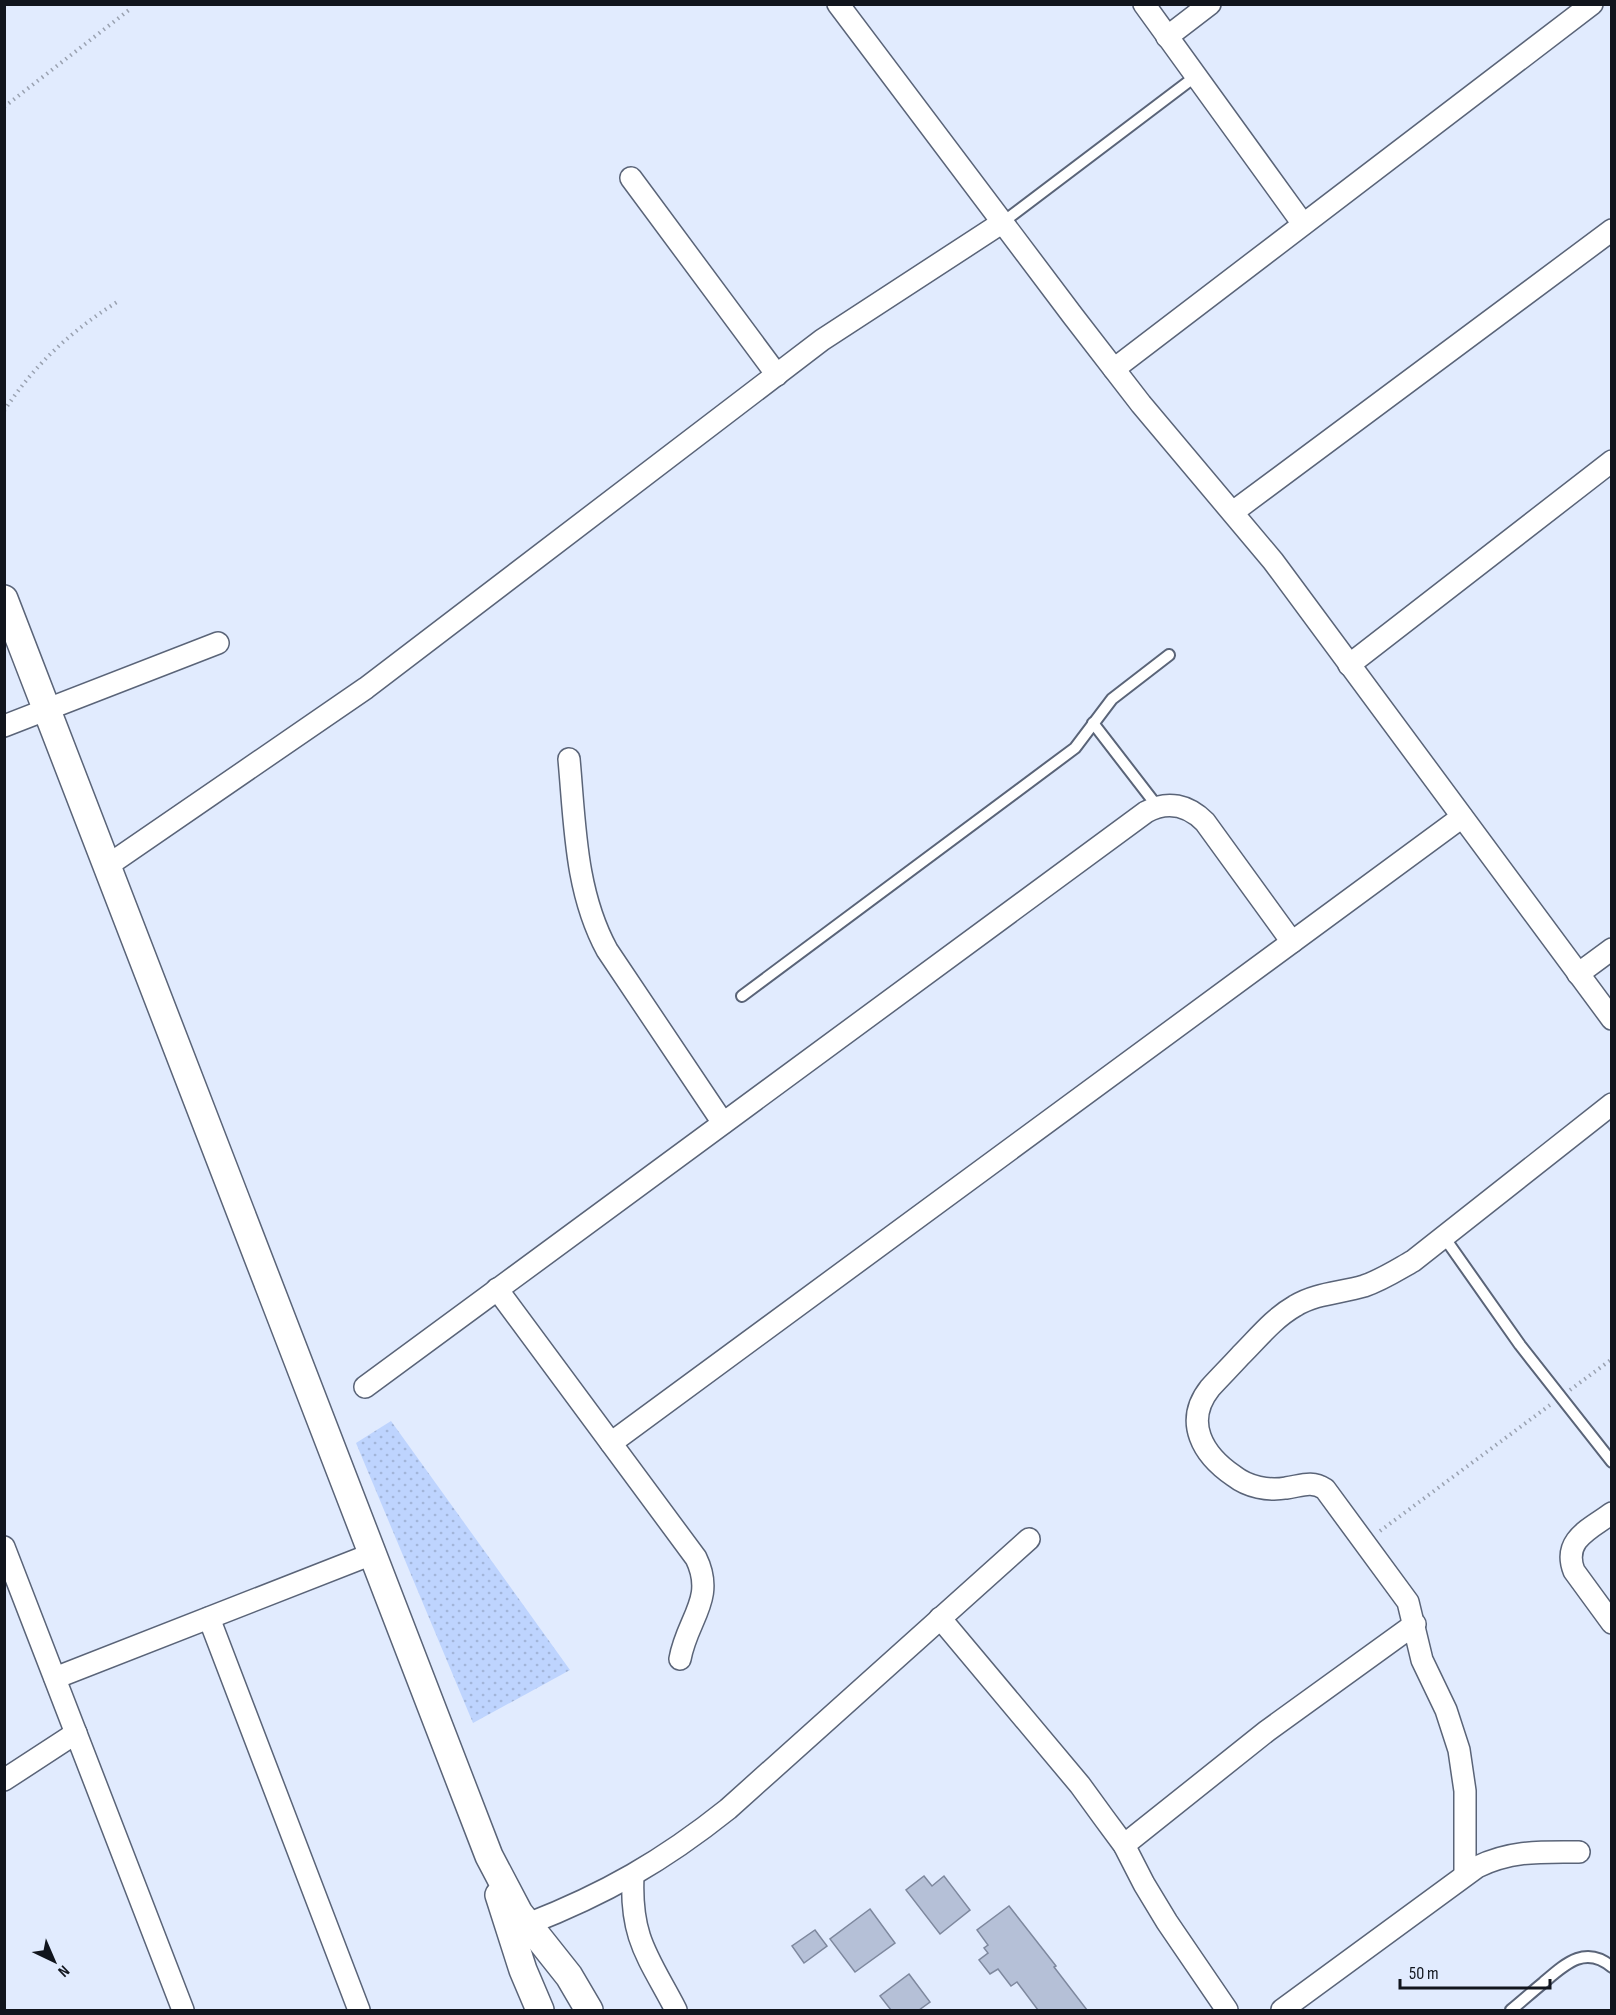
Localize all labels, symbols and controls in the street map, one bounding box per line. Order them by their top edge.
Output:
north arrow [24,1931,84,1991]
scale bar [1400,1952,1550,1990]
text: N [54,1961,73,1981]
text: 50 m [1409,1963,1439,1984]

